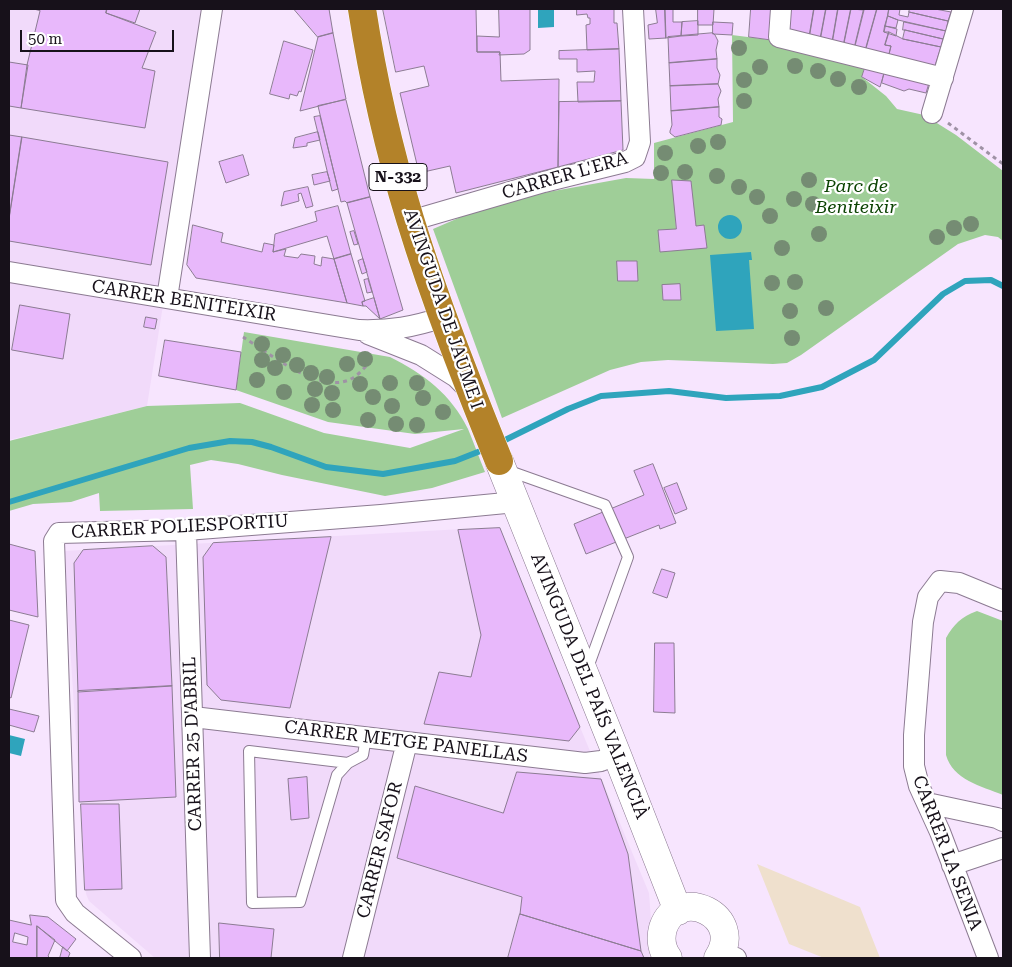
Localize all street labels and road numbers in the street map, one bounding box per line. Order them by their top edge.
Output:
street label: CARRER L'ERA [500,148,630,204]
road number: N-332 [369,163,427,190]
street label: AVINGUDA DE JAUME I [399,206,487,412]
street label: CARRER BENITEIXIR [90,276,278,326]
street label: CARRER POLIESPORTIU [71,511,289,543]
street label: AVINGUDA DEL PAÍS VALENCIÀ [526,550,652,822]
street label: CARRER 25 D'ABRIL [179,656,207,832]
street label: CARRER METGE PANELLAS [283,716,529,768]
street label: CARRER LA SENIA [908,773,986,933]
street label: CARRER SAFOR [353,779,407,921]

